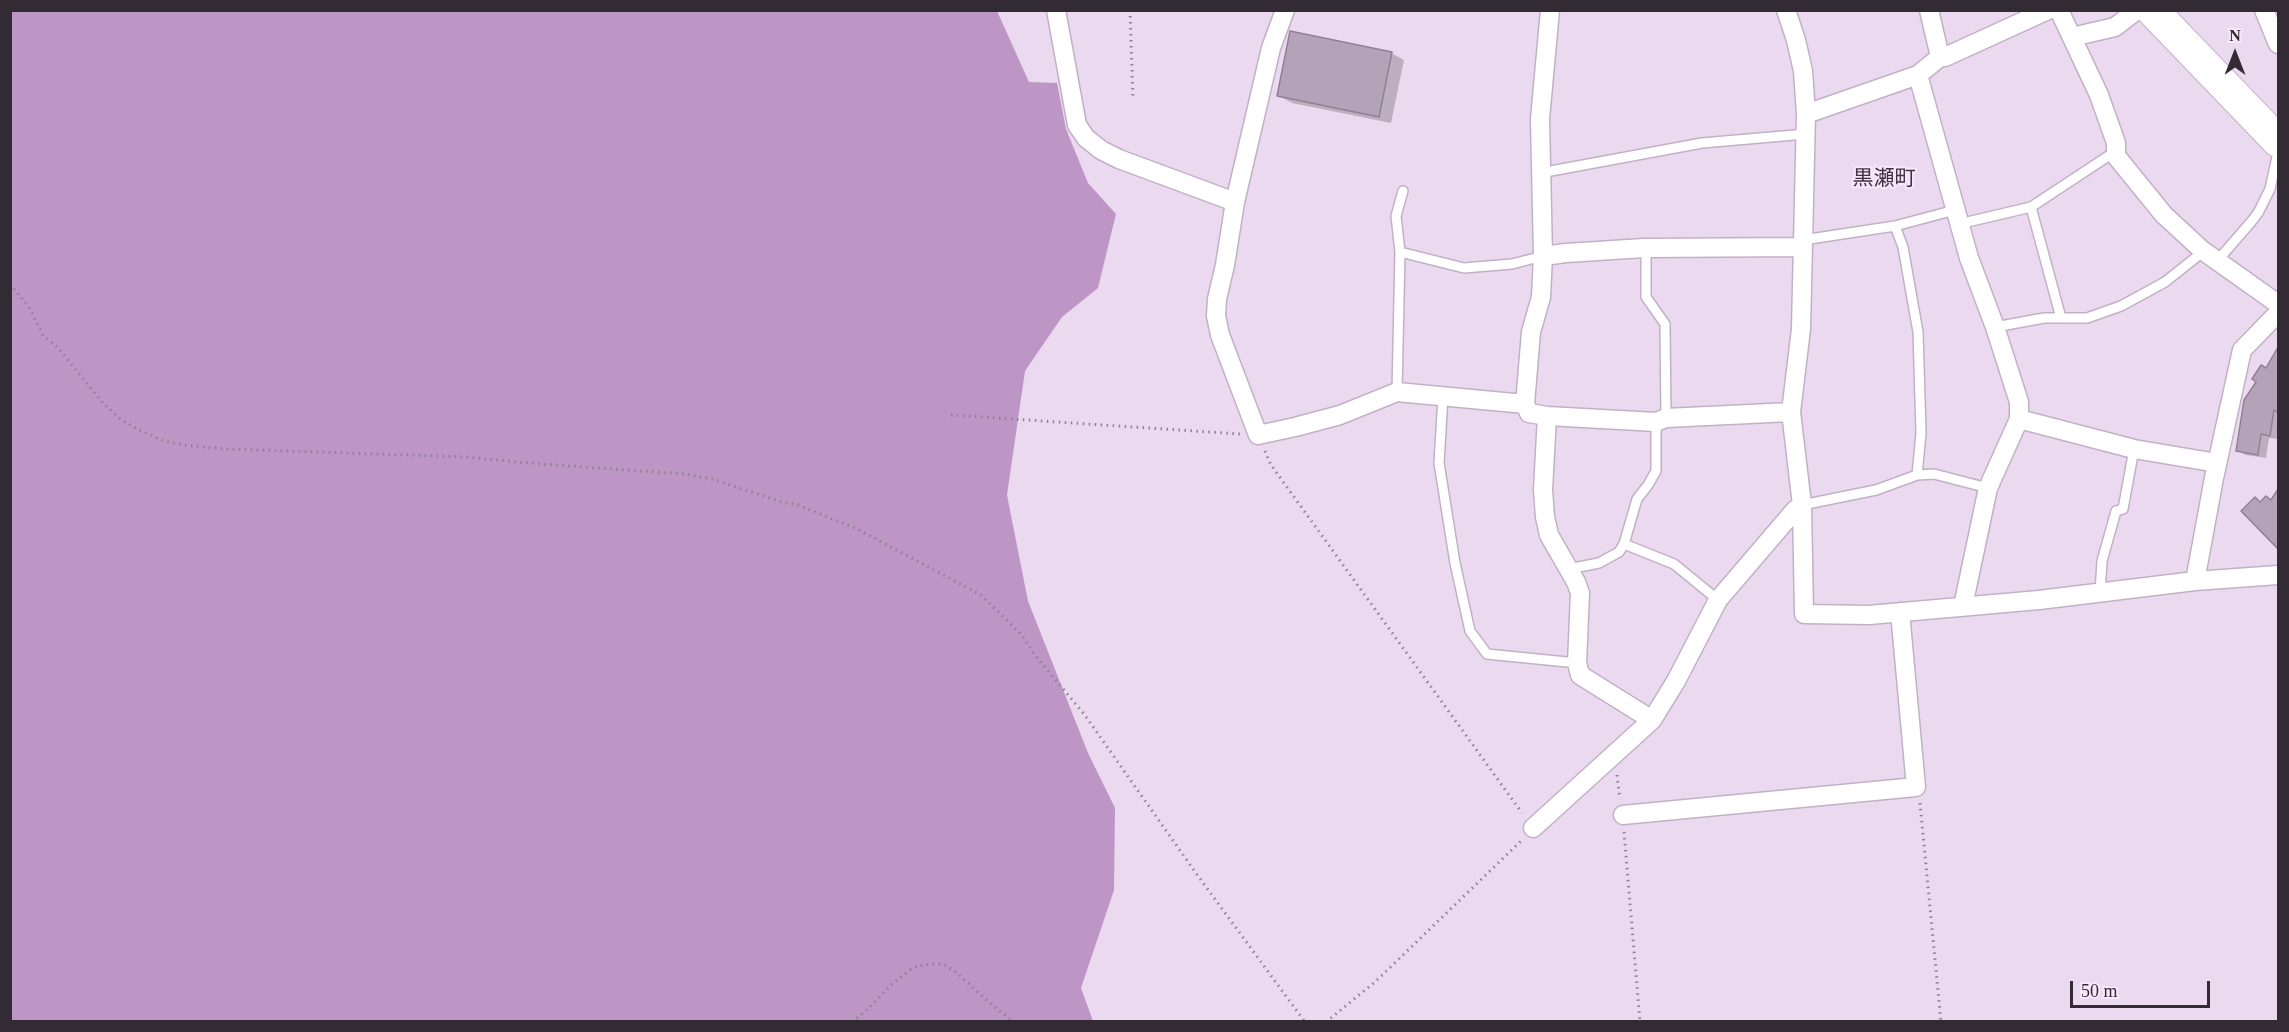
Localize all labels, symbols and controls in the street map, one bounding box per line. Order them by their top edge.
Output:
north arrow [2205,24,2265,84]
text: N [2229,27,2241,44]
district label: 黒瀬町 [1853,166,1915,192]
scale bar [2073,969,2212,1007]
text: 50 m [2081,981,2118,1001]

